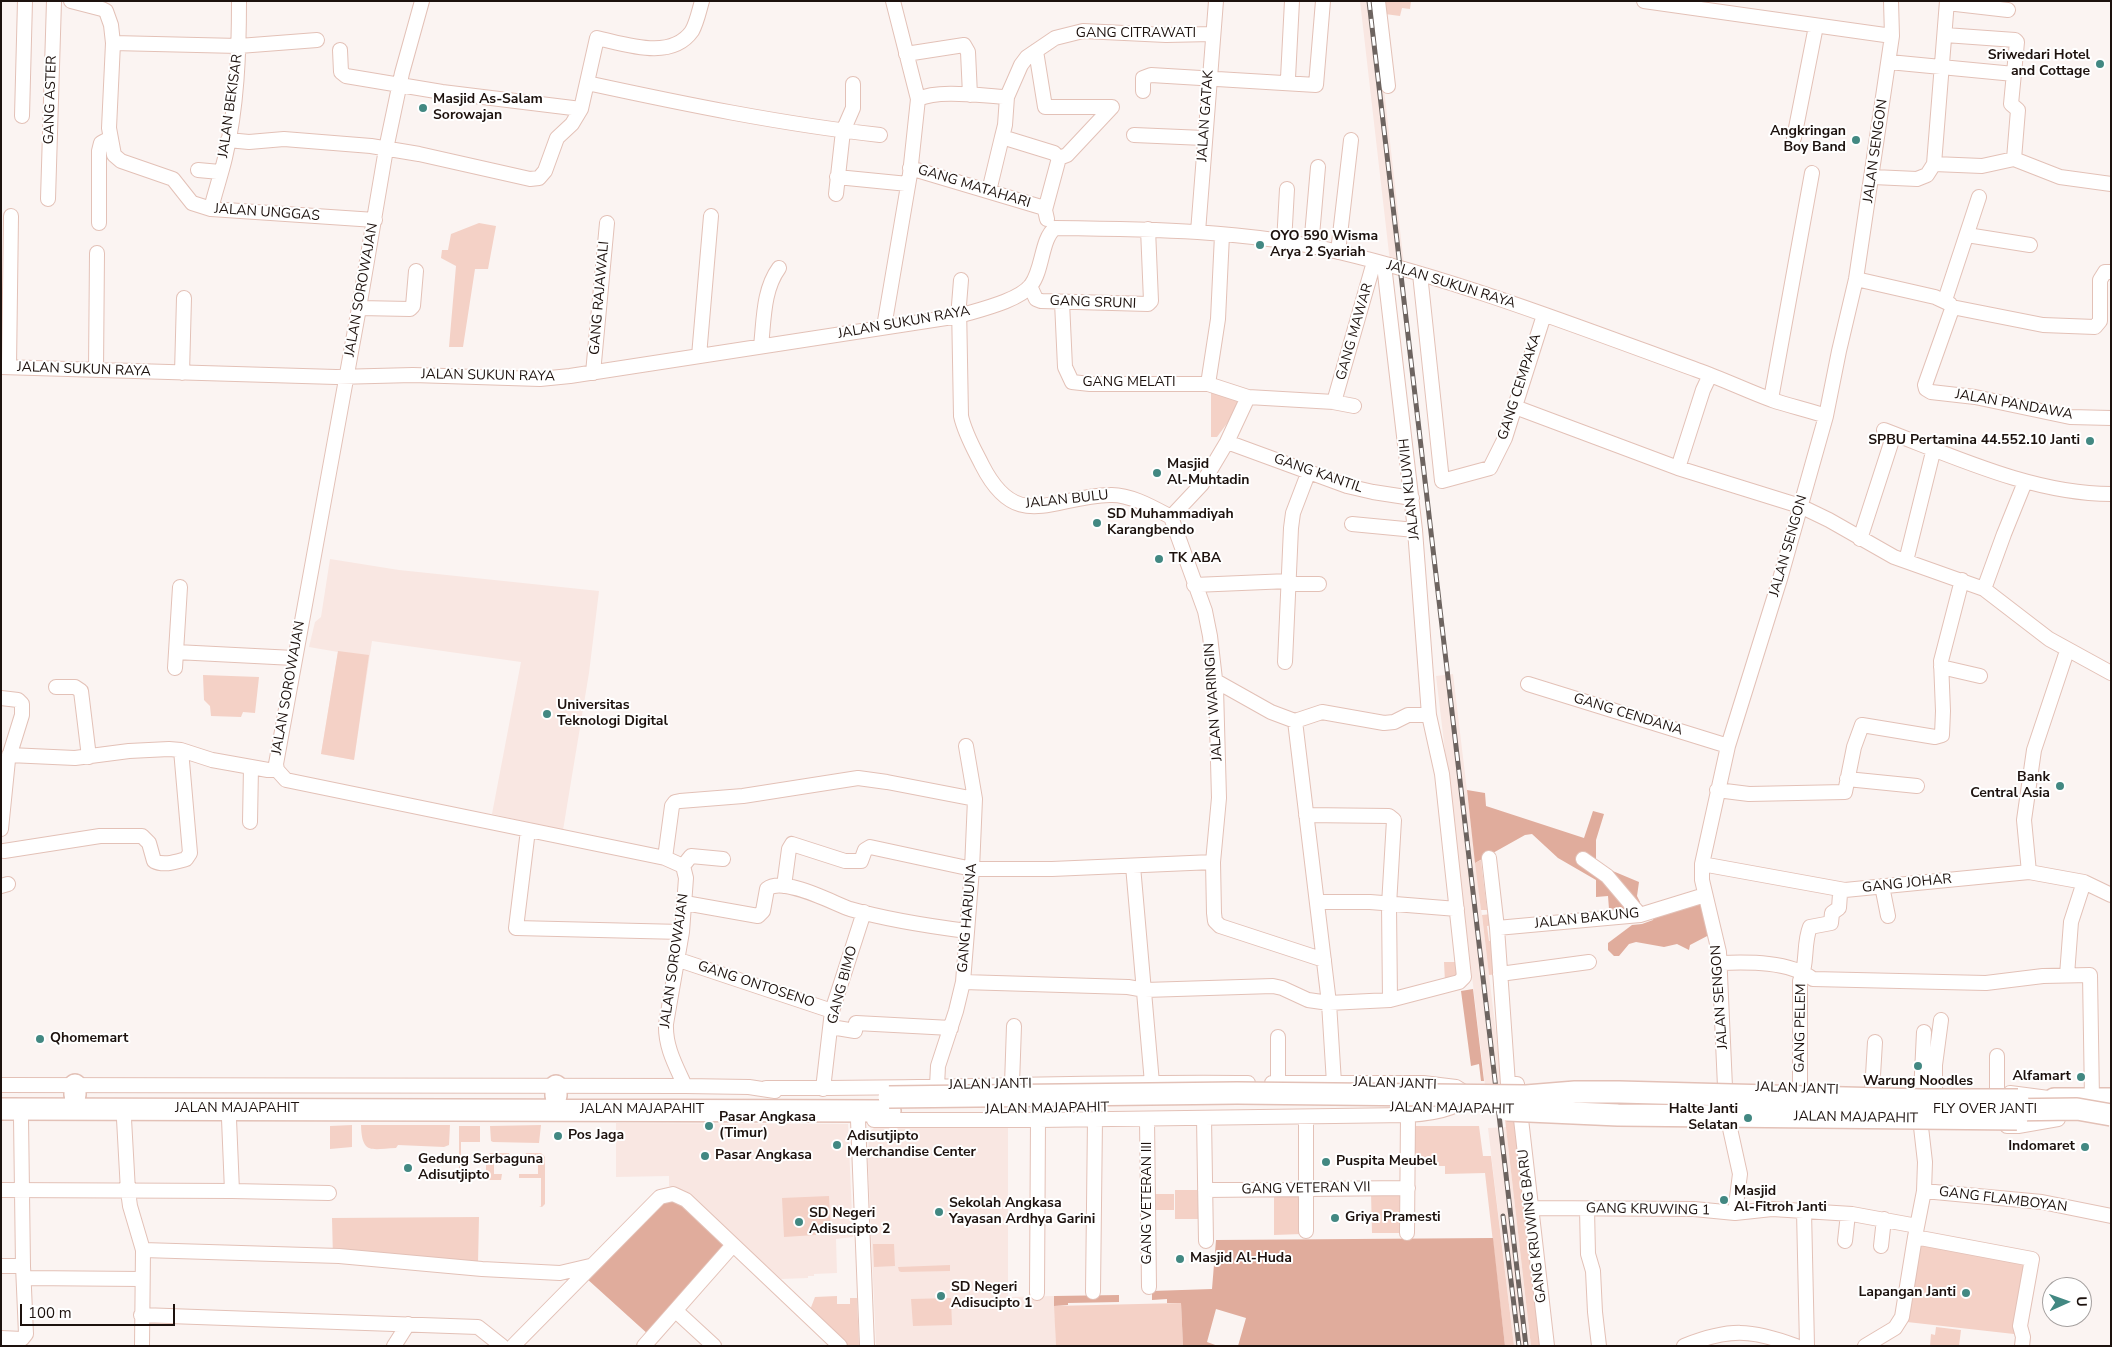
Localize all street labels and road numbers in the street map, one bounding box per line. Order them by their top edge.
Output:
street label: GANG CITRAWATI [1076,26,1196,42]
street label: JALAN BEKISAR [215,53,247,159]
street label: GANG ASTER [41,55,61,145]
street label: JALAN GATAK [1194,70,1218,162]
street label: JALAN SENGON [1860,98,1892,204]
street label: GANG MATAHARI [916,162,1032,212]
street label: JALAN UNGGAS [214,201,320,225]
street label: JALAN SOROWAJAN [342,222,382,358]
street label: GANG RAJAWALI [587,240,613,356]
street label: JALAN SUKUN RAYA [1385,257,1517,313]
street label: GANG MAWAR [1333,282,1377,382]
street label: GANG SRUNI [1049,293,1137,313]
street label: JALAN SUKUN RAYA [837,303,971,343]
street label: GANG CEMPAKA [1495,332,1545,442]
street label: JALAN SUKUN RAYA [17,359,151,381]
street label: JALAN SUKUN RAYA [421,366,555,386]
street label: GANG MELATI [1082,375,1176,391]
street label: JALAN PANDAWA [1954,386,2074,424]
street label: JALAN KLUWIH [1396,437,1424,541]
street label: GANG KANTIL [1271,451,1365,497]
street label: JALAN BULU [1025,487,1109,513]
street label: JALAN SENGON [1767,493,1811,599]
street label: JALAN SOROWAJAN [269,620,309,756]
street label: JALAN WARINGIN [1201,642,1227,762]
street label: GANG CENDANA [1571,690,1685,740]
street label: GANG HARJUNA [955,862,981,974]
street label: GANG JOHAR [1861,871,1953,897]
street label: JALAN SOROWAJAN [657,893,693,1029]
street label: JALAN BAKUNG [1534,905,1640,933]
street label: GANG BIMO [825,944,861,1026]
street label: JALAN SENGON [1708,944,1732,1050]
street label: GANG ONTOSENO [695,958,817,1012]
street label: GANG PELEM [1792,983,1810,1073]
street label: JALAN JANTI [1353,1074,1437,1094]
street label: JALAN JANTI [948,1076,1032,1094]
street label: JALAN JANTI [1755,1079,1839,1099]
street label: JALAN MAJAPAHIT [985,1100,1109,1118]
street label: JALAN MAJAPAHIT [1390,1100,1514,1118]
street label: JALAN MAJAPAHIT [175,1101,299,1117]
street label: JALAN MAJAPAHIT [580,1102,704,1118]
street label: FLY OVER JANTI [1933,1102,2037,1118]
street label: JALAN MAJAPAHIT [1794,1109,1918,1127]
street label: GANG VETERAN III [1140,1142,1156,1264]
street label: GANG KRUWING BARU [1515,1148,1551,1304]
street label: GANG VETERAN VII [1241,1179,1371,1199]
street label: GANG FLAMBOYAN [1938,1184,2068,1216]
street label: GANG KRUWING 1 [1586,1201,1710,1219]

